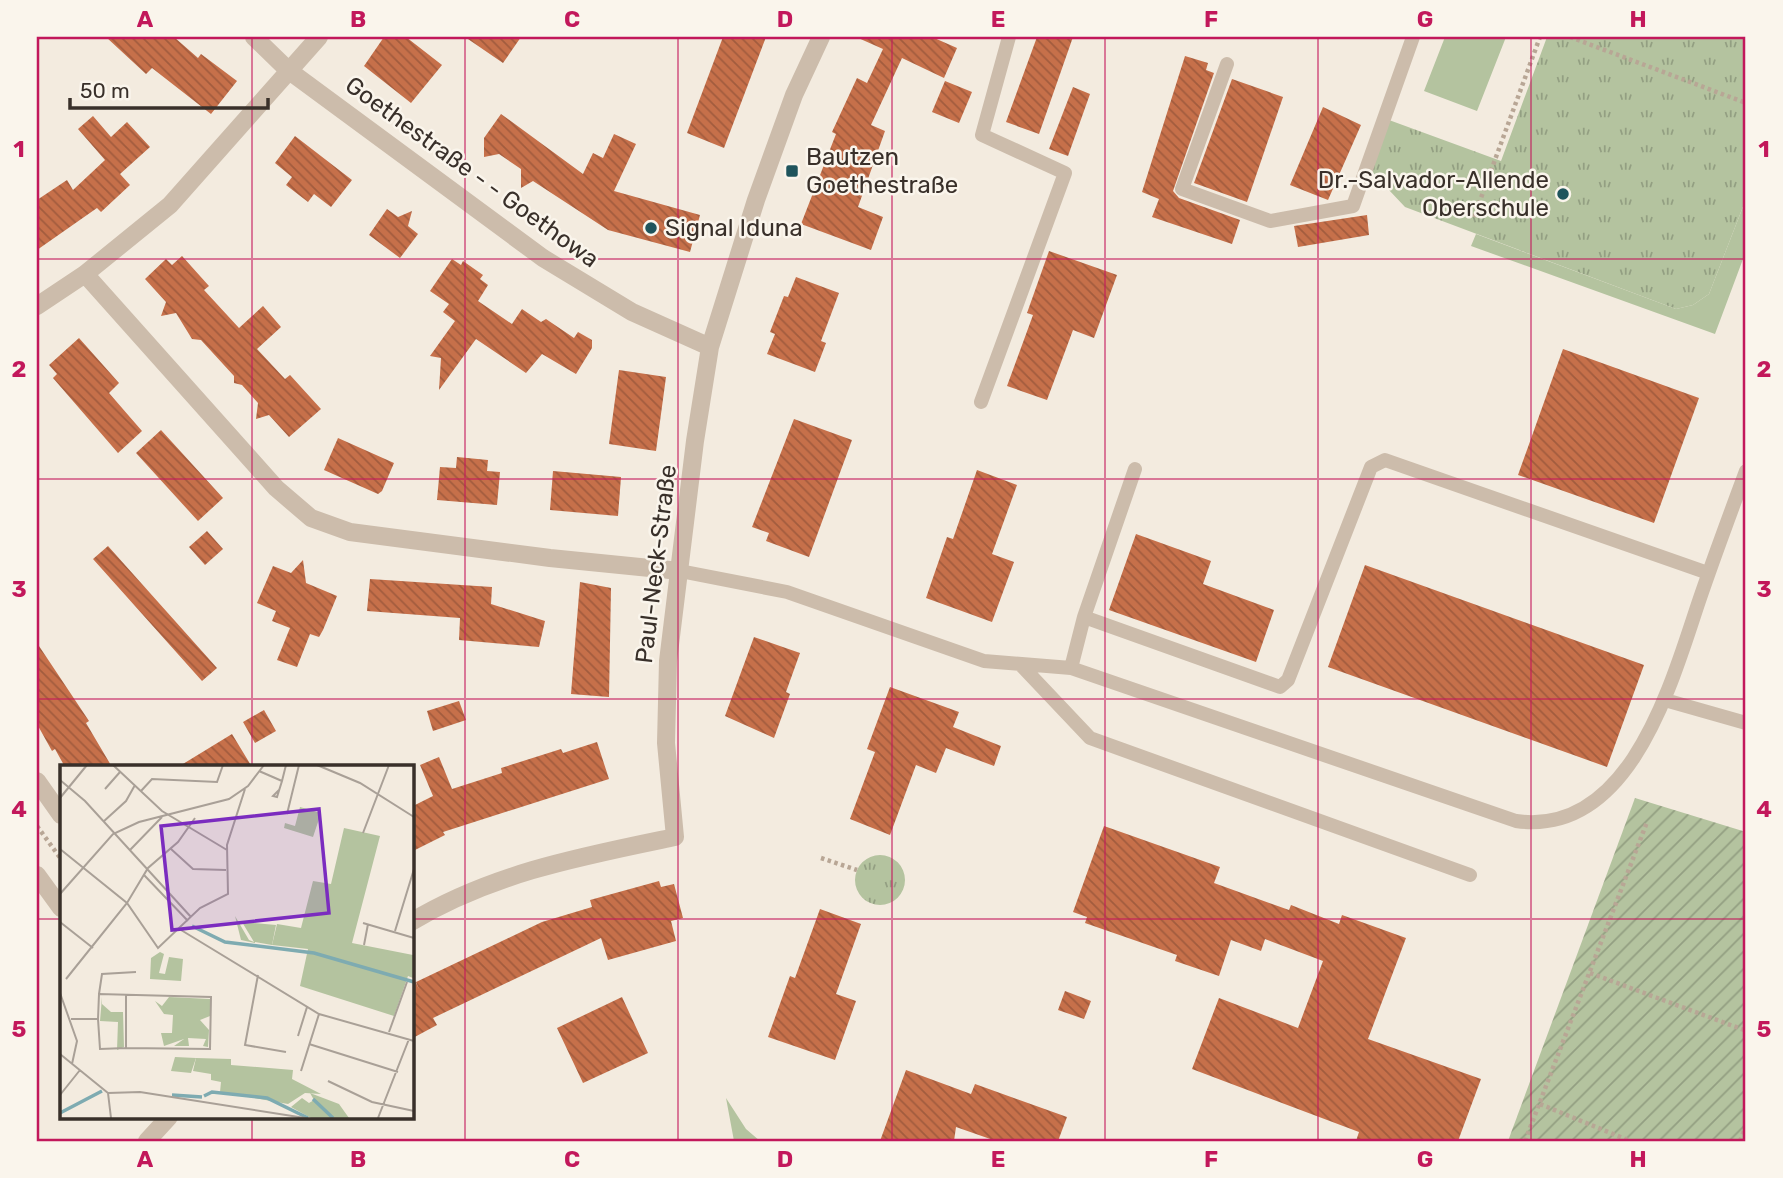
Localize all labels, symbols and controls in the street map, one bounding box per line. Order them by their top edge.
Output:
text: A [137,5,154,33]
text: B [350,5,366,33]
text: C [564,5,580,33]
text: D [777,5,793,33]
text: E [991,5,1005,33]
text: F [1204,5,1218,33]
text: G [1417,5,1433,33]
text: H [1629,5,1647,33]
scale bar [70,66,268,110]
street label: Goethestraße - - Goethowa [340,71,604,273]
text: 50 m [80,78,130,103]
text: 1 [13,135,25,163]
text: 1 [1758,135,1770,163]
place label: Bautzen Goethestraße [806,143,958,199]
marker: Bautzen Goethestraße [784,163,800,179]
place label: Dr.-Salvador-Allende Oberschule [1318,166,1549,222]
marker: Dr.-Salvador-Allende Oberschule [1555,186,1571,202]
place label: Signal Iduna [665,214,803,242]
marker: Signal Iduna [643,220,659,236]
text: 2 [12,355,26,383]
text: 2 [1757,355,1771,383]
street label: Paul-Neck-Straße [630,463,682,665]
text: 3 [11,575,27,603]
text: 3 [1756,575,1772,603]
inset map [60,765,413,1118]
text: 4 [11,795,27,823]
text: 4 [1756,795,1772,823]
text: 5 [12,1015,27,1043]
text: 5 [1757,1015,1772,1043]
text: A [137,1145,154,1173]
text: B [350,1145,366,1173]
text: C [564,1145,580,1173]
text: D [777,1145,793,1173]
text: E [991,1145,1005,1173]
text: F [1204,1145,1218,1173]
text: G [1417,1145,1433,1173]
text: H [1629,1145,1647,1173]

